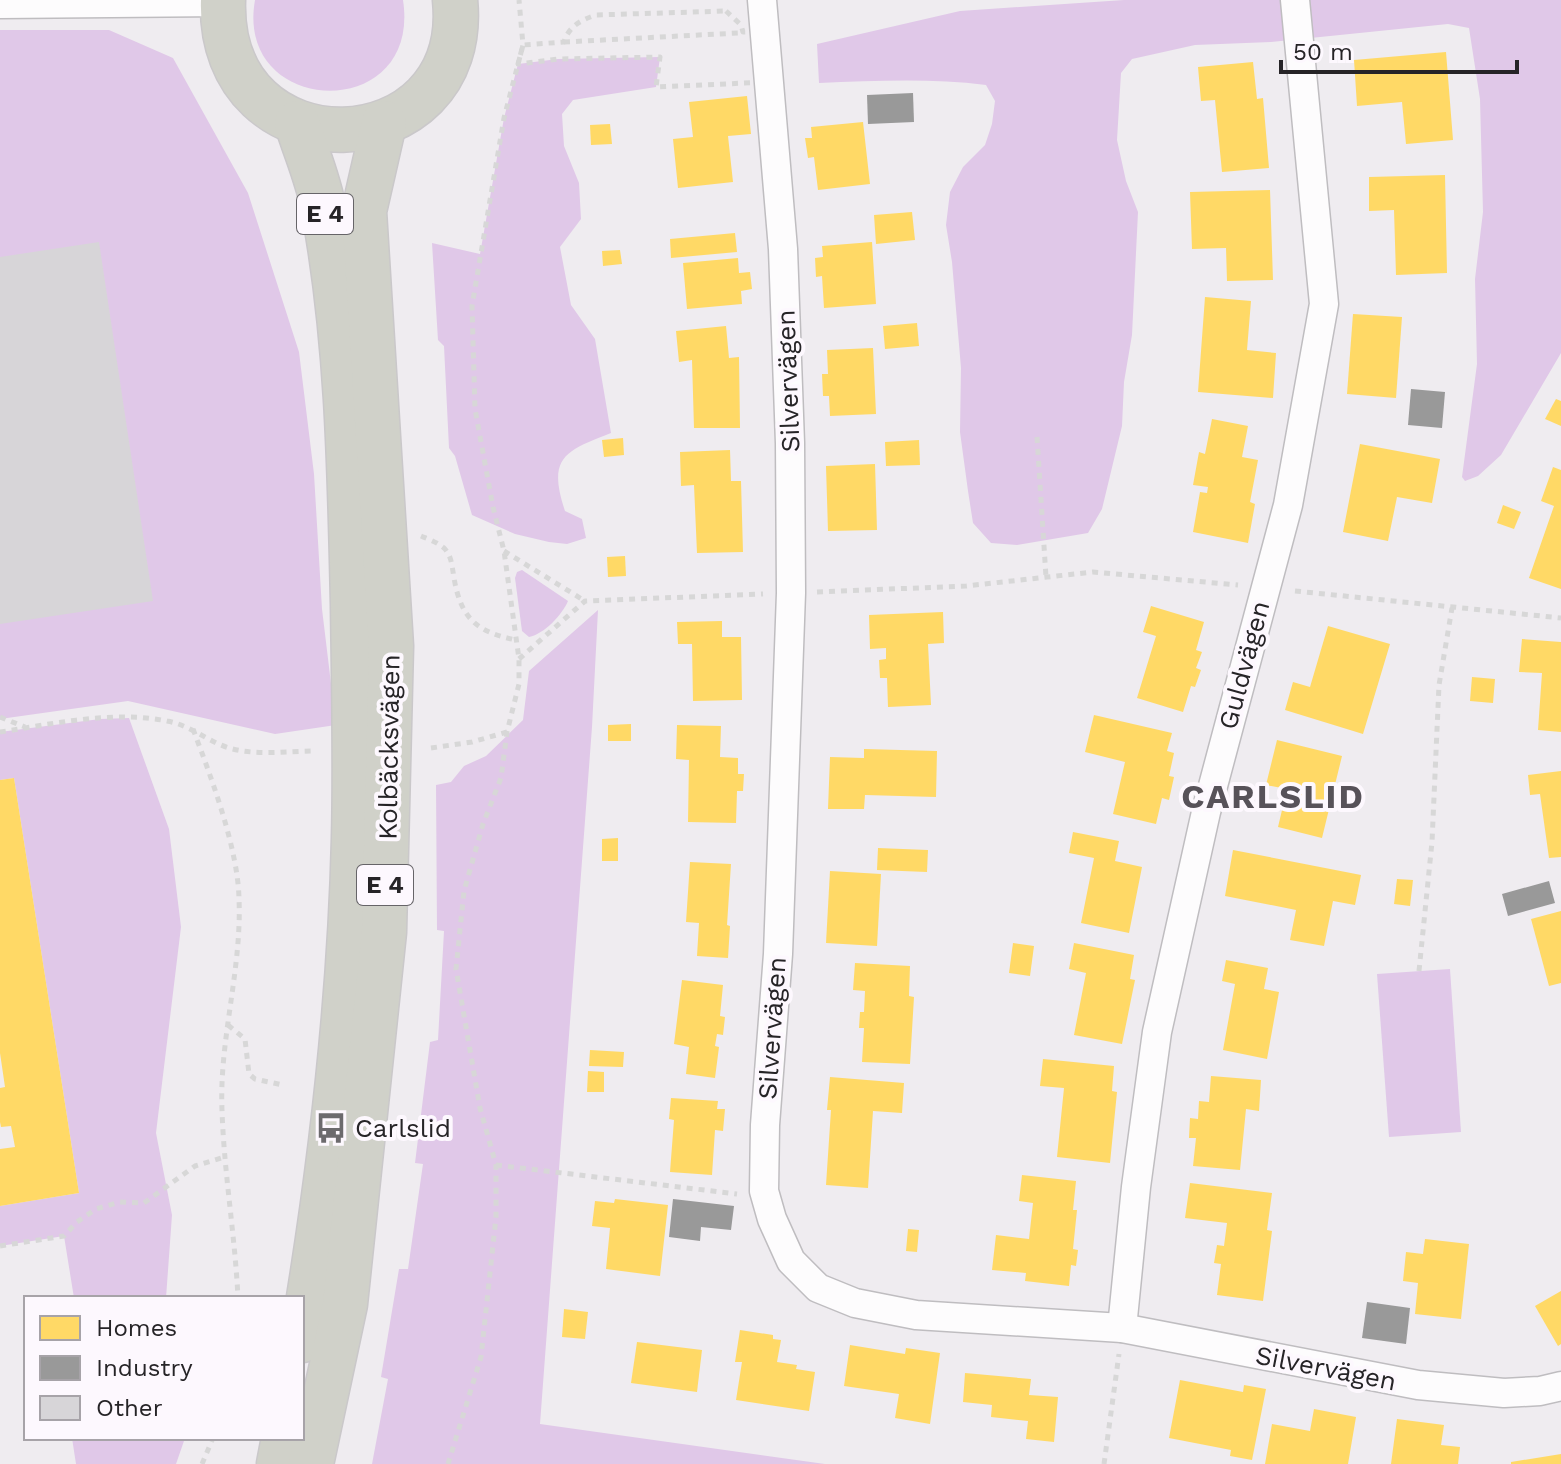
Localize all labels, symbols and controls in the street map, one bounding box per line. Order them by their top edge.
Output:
scale bar [1281,24,1517,74]
text: 50 m [1293,38,1353,66]
road number: E 4 [297,194,353,234]
street label: Silvervägen [771,309,805,453]
street label: Guldvägen [1212,597,1276,733]
street label: Kolbäcksvägen [372,654,406,840]
district label: CARLSLID [1181,776,1365,816]
road number: E 4 [357,865,413,905]
street label: Silvervägen [752,956,792,1100]
bus stop icon: Carlslid [314,1111,348,1145]
place label: Carlslid [355,1113,451,1143]
legend [24,1296,304,1440]
text: Homes [96,1314,177,1342]
street label: Silvervägen [1253,1340,1399,1396]
text: Industry [96,1354,193,1382]
text: Other [96,1394,163,1422]

